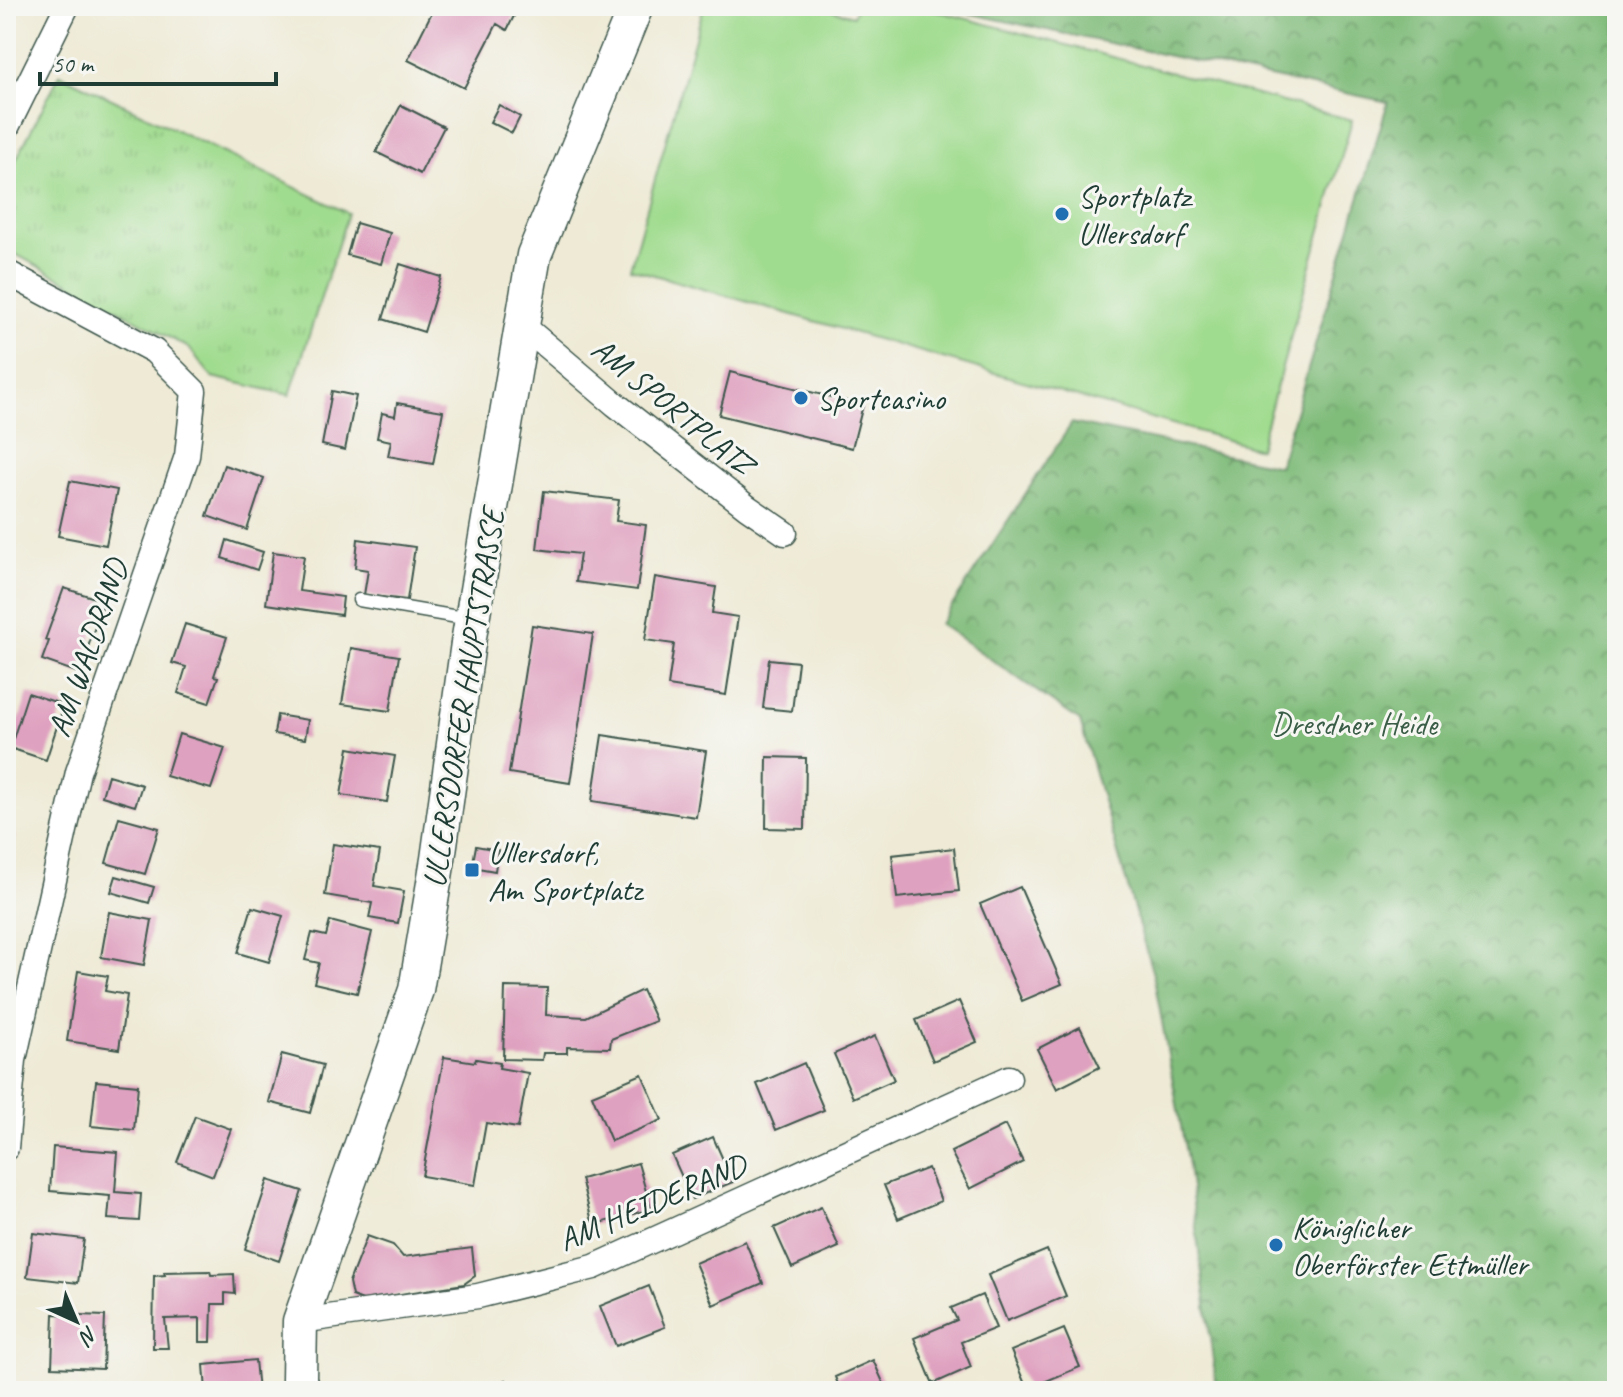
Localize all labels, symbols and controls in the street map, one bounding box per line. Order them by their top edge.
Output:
scale bar [40,36,276,86]
text: 50 m [52,49,95,79]
place label: Sportplatz Ullersdorf [1078,176,1194,254]
marker: Sportplatz Ullersdorf [1053,205,1071,223]
street label: AM SPORTPLATZ [583,328,766,488]
place label: Sportcasino [817,378,947,419]
marker: Sportcasino [792,389,810,407]
street label: ULLERSDORFER HAUPTSTRASSE [413,501,514,890]
street label: AM WALDRAND [38,552,138,742]
park label: Dresdner Heide [1271,703,1439,744]
place label: Ullersdorf, Am Sportplatz [488,832,645,910]
marker: Ullersdorf, Am Sportplatz [463,861,481,879]
street label: AM HEIDERAND [552,1144,755,1260]
place label: Königlicher Oberförster Ettmüller [1292,1207,1530,1285]
marker: Königlicher Oberförster Ettmüller [1267,1236,1285,1254]
north arrow [36,1281,116,1361]
text: N [72,1320,104,1352]

